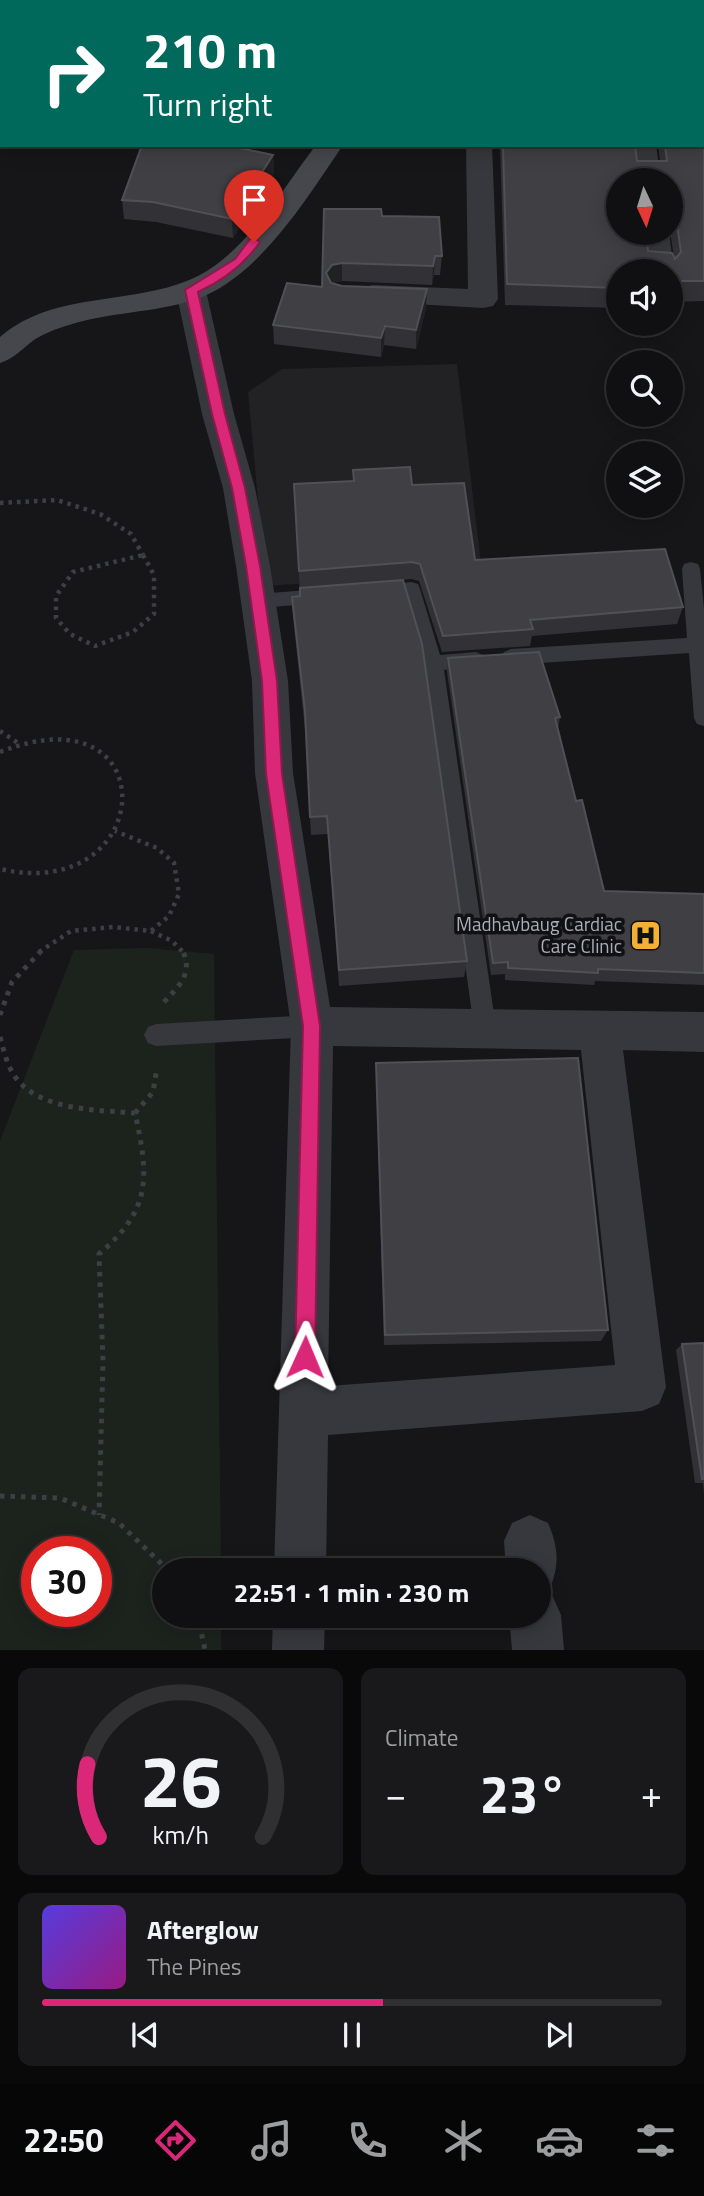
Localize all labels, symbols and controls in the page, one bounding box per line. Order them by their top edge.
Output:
text: 210 m [143,12,277,87]
icon: right [28,28,119,119]
text: Turn right [143,80,272,128]
north arrow [606,168,682,245]
map controls [606,168,683,518]
pin [224,170,284,242]
icon: arrive [235,181,273,219]
button: sound [606,259,683,336]
button: search [606,350,683,427]
button: layers [606,441,683,518]
place label: Madhavbaug Cardiac Care Clinic [456,909,622,960]
hospital icon: Madhavbaug Cardiac Care Clinic [628,918,662,952]
position arrow [268,1320,342,1394]
speed limit sign: 30 [21,1536,112,1627]
text: 22:51 · 1 min · 230 m [234,1573,469,1612]
text: Climate [385,1720,458,1755]
text: 26 [140,1726,221,1836]
text: 23° [480,1754,567,1833]
text: − [385,1765,406,1823]
text: + [641,1765,662,1823]
text: km/h [152,1816,209,1854]
text: Afterglow [147,1910,259,1949]
text: The Pines [147,1949,241,1984]
icon: previous [126,2016,164,2054]
icon: pause [333,2016,371,2054]
icon: next [540,2016,578,2054]
text: 22:50 [24,2116,103,2164]
icon: directions [151,2116,200,2165]
icon: music [247,2116,296,2165]
icon: phone [343,2116,392,2165]
icon: climate [439,2116,488,2165]
icon: car [535,2116,584,2165]
icon: filters [631,2116,680,2165]

